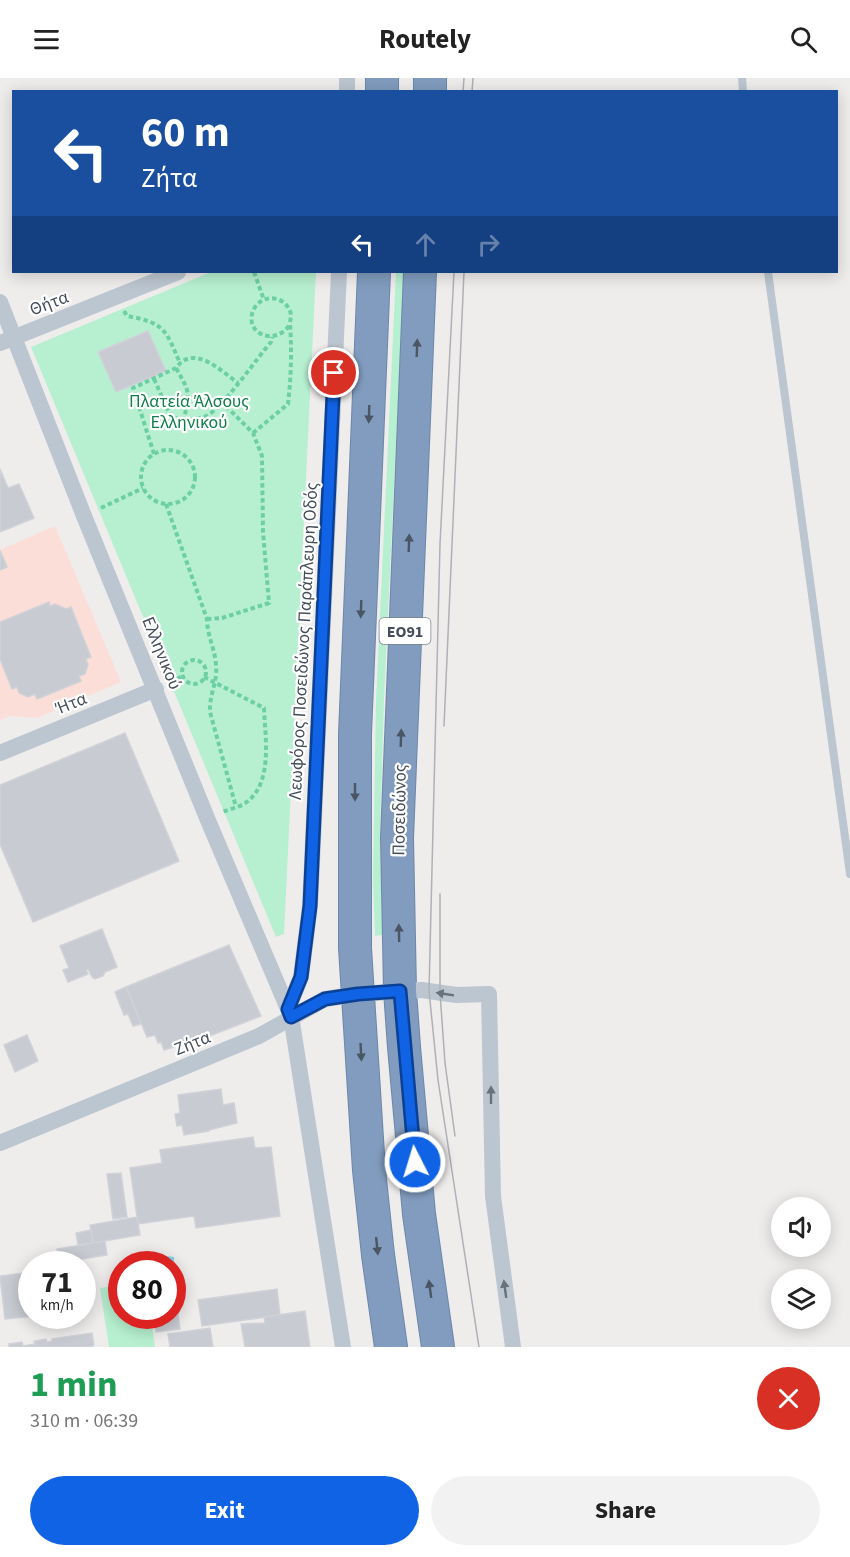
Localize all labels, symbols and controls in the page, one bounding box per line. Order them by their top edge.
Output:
text: Routely [379,20,471,59]
icon: menu [30,23,63,56]
icon: search [787,23,820,56]
text: 60 m [141,103,230,163]
icon: left [42,114,120,192]
text: Ζήτα [141,159,197,198]
icon: left [346,228,379,261]
icon: ahead [409,228,442,261]
icon: right [472,228,505,261]
street label: Θήτα [26,285,72,322]
one-way arrow [412,339,422,358]
pin [308,347,359,398]
icon: arrive [317,356,350,389]
park label: Πλατεία Άλσους Ελληνικού [129,389,249,435]
one-way arrow [364,404,373,423]
street label: Λεωφόρος Ποσειδώνος Παράπλευρη Οδός [283,482,324,800]
one-way arrow [404,533,414,552]
one-way arrow [356,599,365,618]
street label: Ελληνικού [136,613,188,693]
road number: ΕΟ91 [380,618,430,644]
street label: Ήτα [51,686,90,721]
one-way arrow [397,728,406,747]
street label: Ποσειδώνος [386,764,413,856]
one-way arrow [350,783,360,802]
one-way arrow [394,923,404,942]
one-way arrow [435,989,454,998]
street label: Ζήτα [170,1025,214,1062]
one-way arrow [356,1043,366,1062]
one-way arrow [486,1085,496,1104]
position arrow [383,1130,447,1194]
map controls [771,1197,831,1329]
button: sound [771,1197,831,1257]
one-way arrow [372,1237,382,1256]
speed limit sign: 80 [108,1251,186,1329]
text: 71 [41,1261,73,1304]
button: layers [771,1269,831,1329]
one-way arrow [425,1279,434,1298]
one-way arrow [501,1279,510,1298]
text: km/h [40,1295,74,1316]
text: 1 min [30,1359,118,1410]
button: close [757,1367,820,1430]
text: 310 m · 06:39 [30,1407,138,1435]
button: Exit [30,1476,419,1545]
button: Share [431,1476,820,1545]

